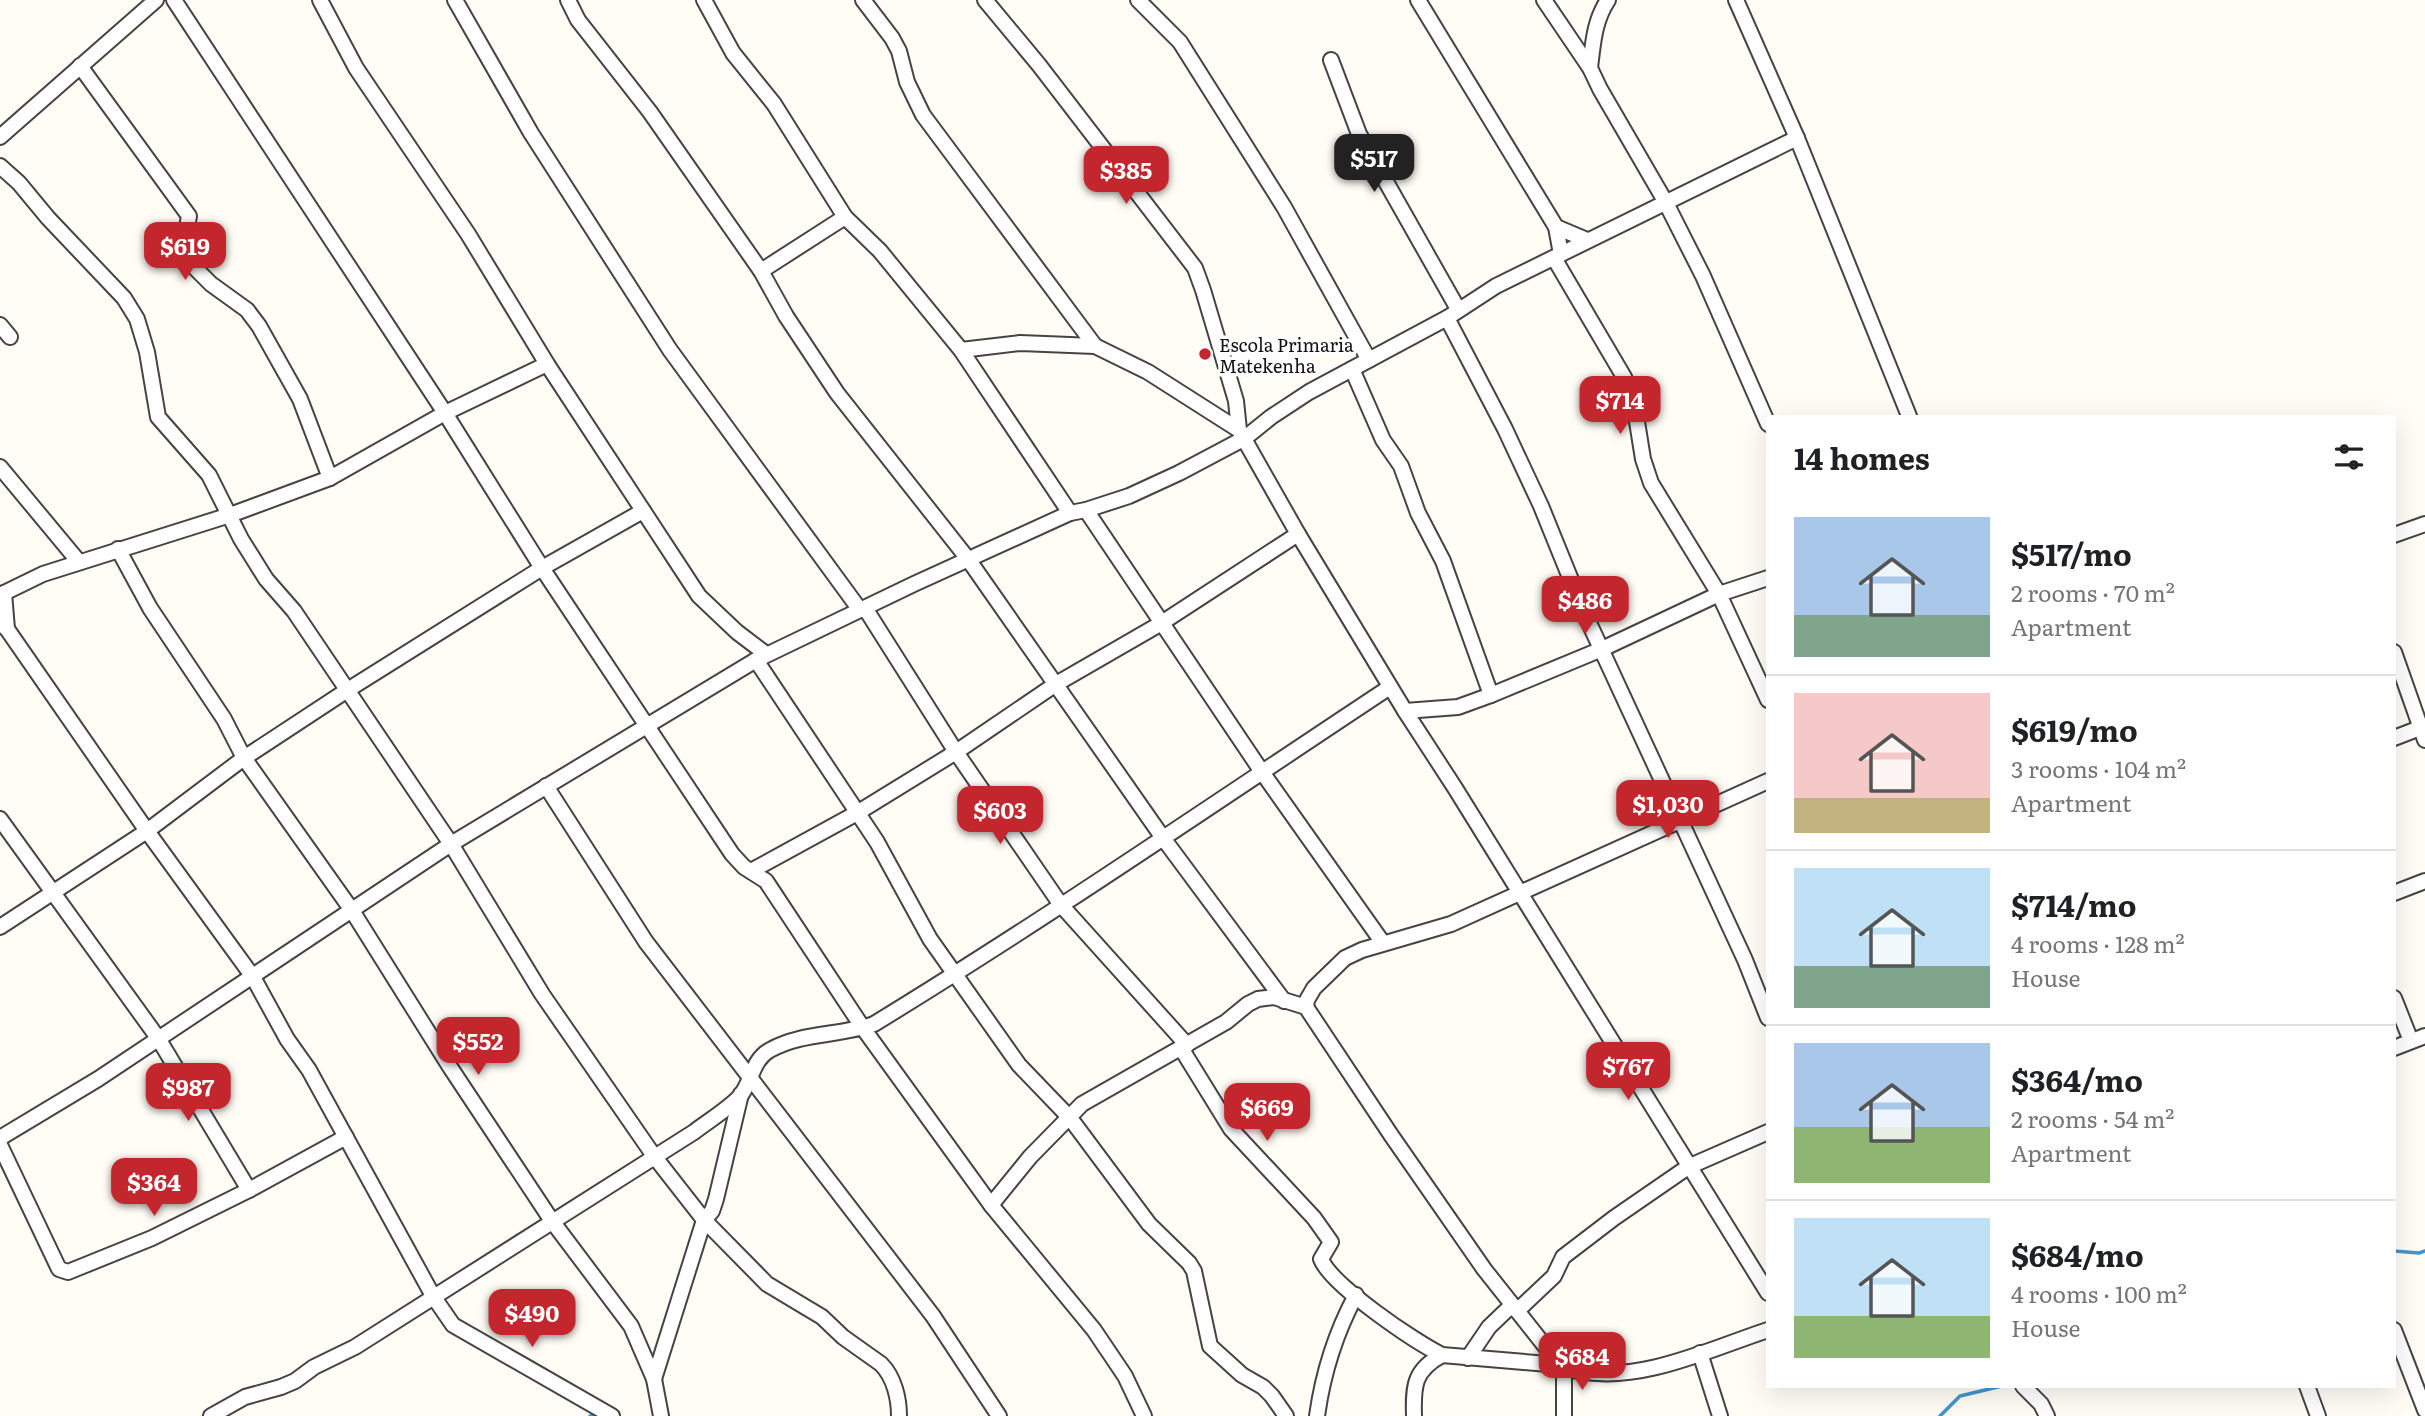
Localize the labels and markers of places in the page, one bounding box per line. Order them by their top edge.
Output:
pin: $517 [1333,134,1415,194]
pin: $385 [1085,146,1167,206]
pin: $619 [144,222,226,282]
place label: Escola Primaria Matekenha [1219,331,1354,379]
marker: Escola Primaria Matekenha [1197,346,1213,362]
pin: $714 [1579,376,1661,436]
pin: $486 [1544,576,1626,636]
pin: $1,030 [1611,780,1725,840]
pin: $603 [959,786,1041,846]
pin: $552 [437,1018,519,1077]
pin: $767 [1587,1042,1669,1102]
pin: $987 [147,1064,229,1123]
pin: $669 [1226,1084,1308,1143]
pin: $364 [113,1158,195,1218]
pin: $490 [491,1290,573,1349]
pin: $684 [1541,1332,1623,1392]

